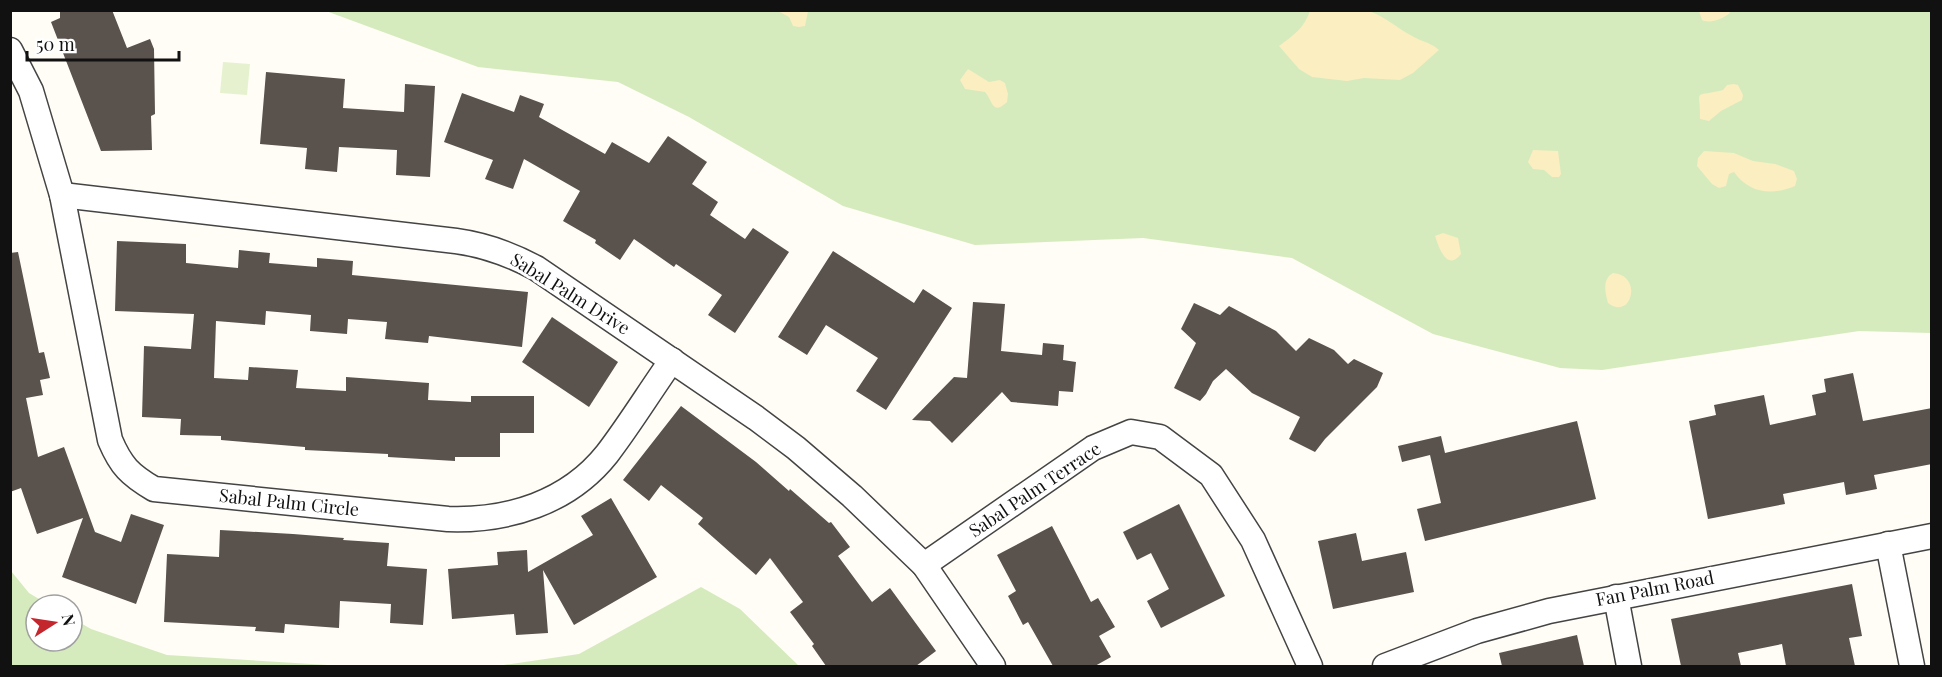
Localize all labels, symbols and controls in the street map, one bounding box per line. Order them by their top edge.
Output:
scale bar [27,24,178,62]
text: 50 m [36,32,75,56]
street label: Sabal Palm Drive [506,247,635,339]
street label: Sabal Palm Terrace [964,436,1105,542]
street label: Sabal Palm Circle [218,483,360,521]
street label: Fan Palm Road [1594,565,1717,611]
north arrow [24,593,84,653]
text: N [58,612,81,628]

